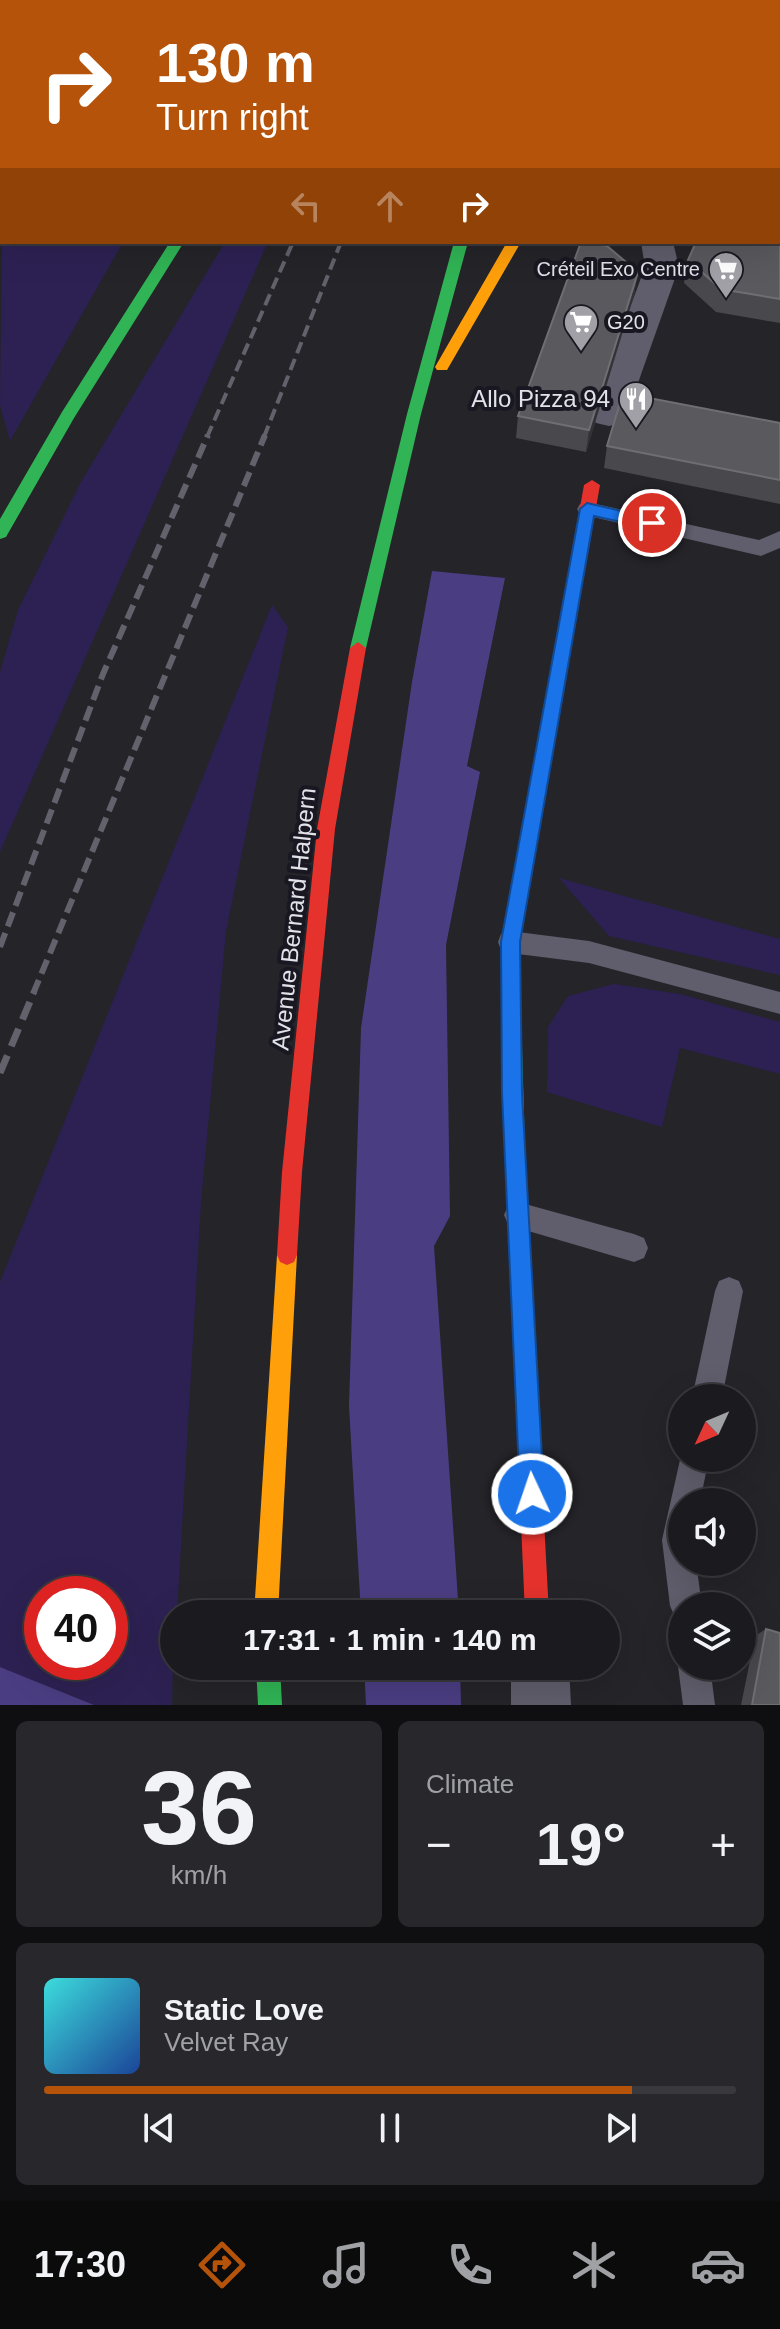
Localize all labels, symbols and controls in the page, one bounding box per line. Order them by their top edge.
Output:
text: 130 m [156,31,315,94]
icon: right [24,32,128,136]
text: Turn right [156,97,309,138]
icon: left [284,184,328,228]
icon: ahead [368,184,412,228]
icon: right [452,184,496,228]
supermarket icon: Créteil Exo Centre [707,250,745,300]
place label: Créteil Exo Centre [537,258,700,280]
supermarket icon: G20 [562,303,600,353]
place label: G20 [607,311,645,333]
restaurant icon: Allo Pizza 94 [617,380,655,430]
place label: Allo Pizza 94 [471,385,610,412]
pin [618,489,686,557]
icon: arrive [630,501,674,545]
street label: Avenue Bernard Halpern [266,786,321,1052]
north arrow [668,1384,756,1472]
map controls [668,1384,756,1680]
position arrow [490,1452,574,1536]
button: sound [668,1488,756,1576]
speed limit sign: 40 [24,1576,128,1680]
button: layers [668,1592,756,1680]
text: 17:31 · 1 min · 140 m [243,1623,537,1656]
text: 36 [141,1750,257,1866]
text: Climate [426,1769,514,1799]
text: 19° [536,1811,626,1878]
text: − [426,1820,452,1869]
text: + [710,1820,736,1869]
text: km/h [171,1860,227,1890]
text: Static Love [164,1993,324,2026]
text: Velvet Ray [164,2027,288,2057]
icon: previous [137,2106,181,2150]
icon: pause [368,2106,412,2150]
icon: next [599,2106,643,2150]
icon: directions [194,2237,250,2293]
icon: music [318,2237,374,2293]
icon: phone [442,2237,498,2293]
icon: climate [566,2237,622,2293]
icon: car [690,2237,746,2293]
text: 17:30 [34,2244,126,2285]

